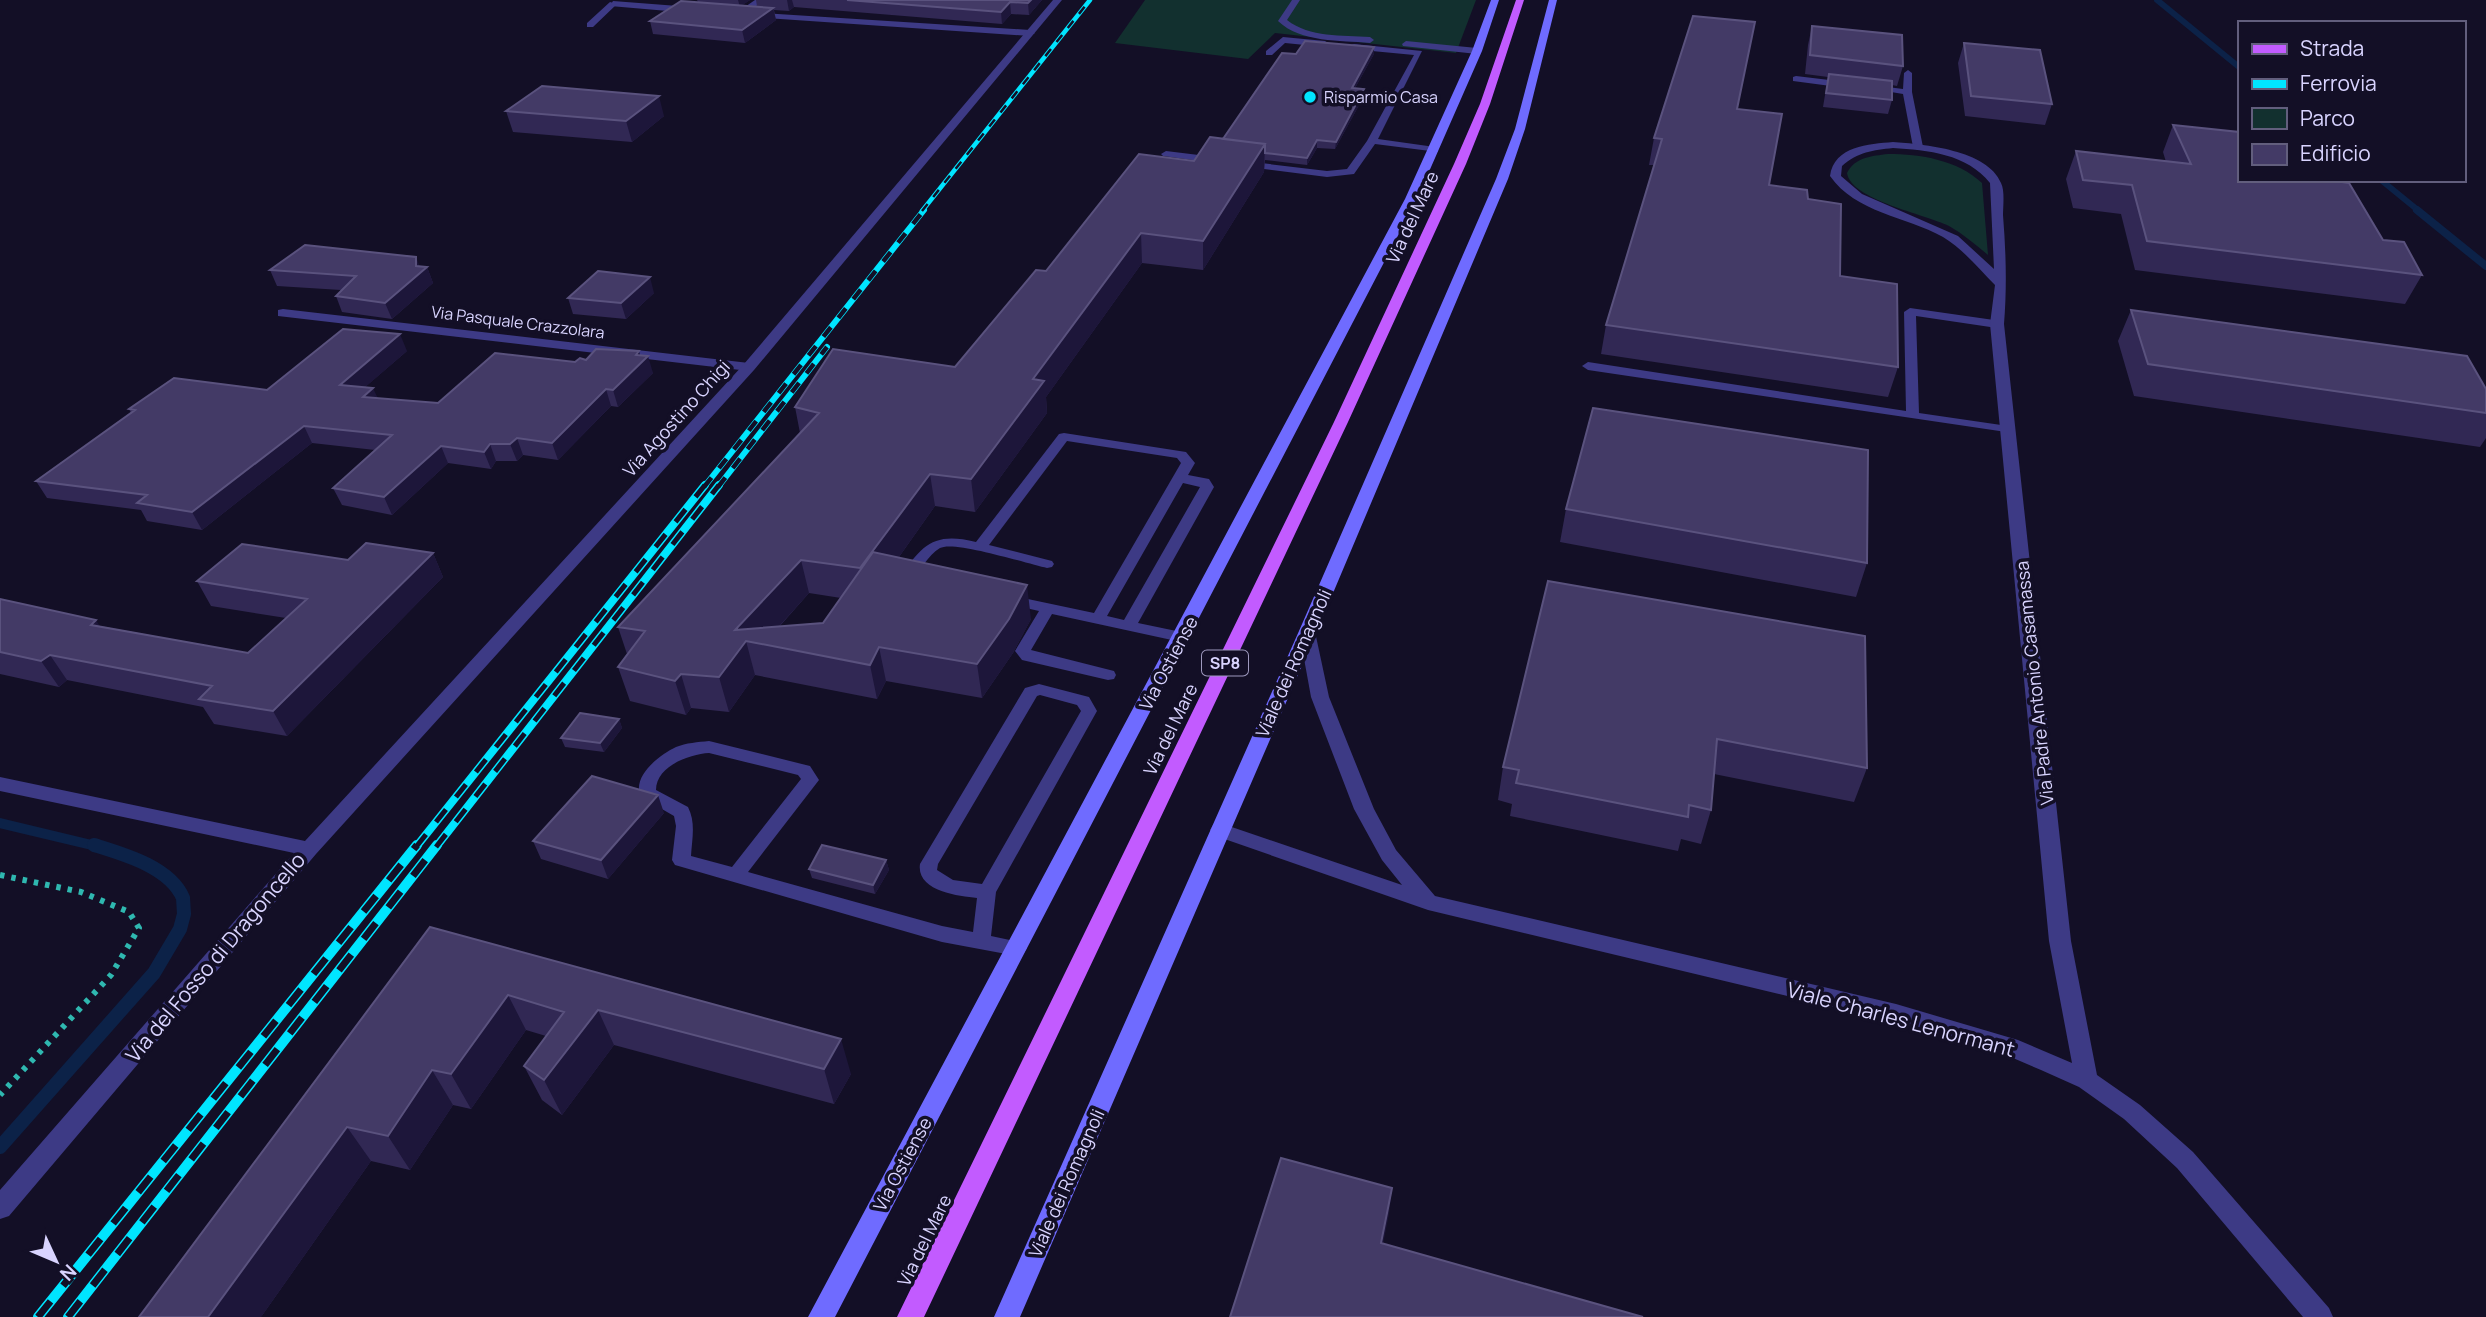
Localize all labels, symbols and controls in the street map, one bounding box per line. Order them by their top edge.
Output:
legend [2238,21,2465,182]
text: Strada [2300,34,2364,62]
text: Ferrovia [2300,69,2377,97]
place label: Risparmio Casa [1324,86,1438,108]
marker: Risparmio Casa [1302,89,1318,105]
text: Parco [2300,104,2355,132]
text: Edificio [2300,139,2371,167]
street label: Via del Mare [1380,167,1444,267]
street label: Via Pasquale Crazzolara [430,300,606,344]
street label: Via Agostino Chigi [617,354,735,482]
street label: Via Padre Antonio Casamassa [2009,560,2059,806]
street label: Viale dei Romagnoli [1250,585,1336,741]
street label: Via Ostiense [1133,612,1203,714]
road number: SP8 [1202,650,1248,676]
street label: Via del Mare [1137,679,1203,779]
street label: Via del Fosso di Dragoncello [119,846,311,1068]
street label: Viale Charles Lenormant [1784,975,2018,1063]
street label: Viale dei Romagnoli [1023,1105,1109,1261]
street label: Via Ostiense [867,1113,937,1215]
street label: Via del Mare [891,1190,957,1290]
north arrow [21,1226,91,1296]
text: N [54,1259,82,1287]

